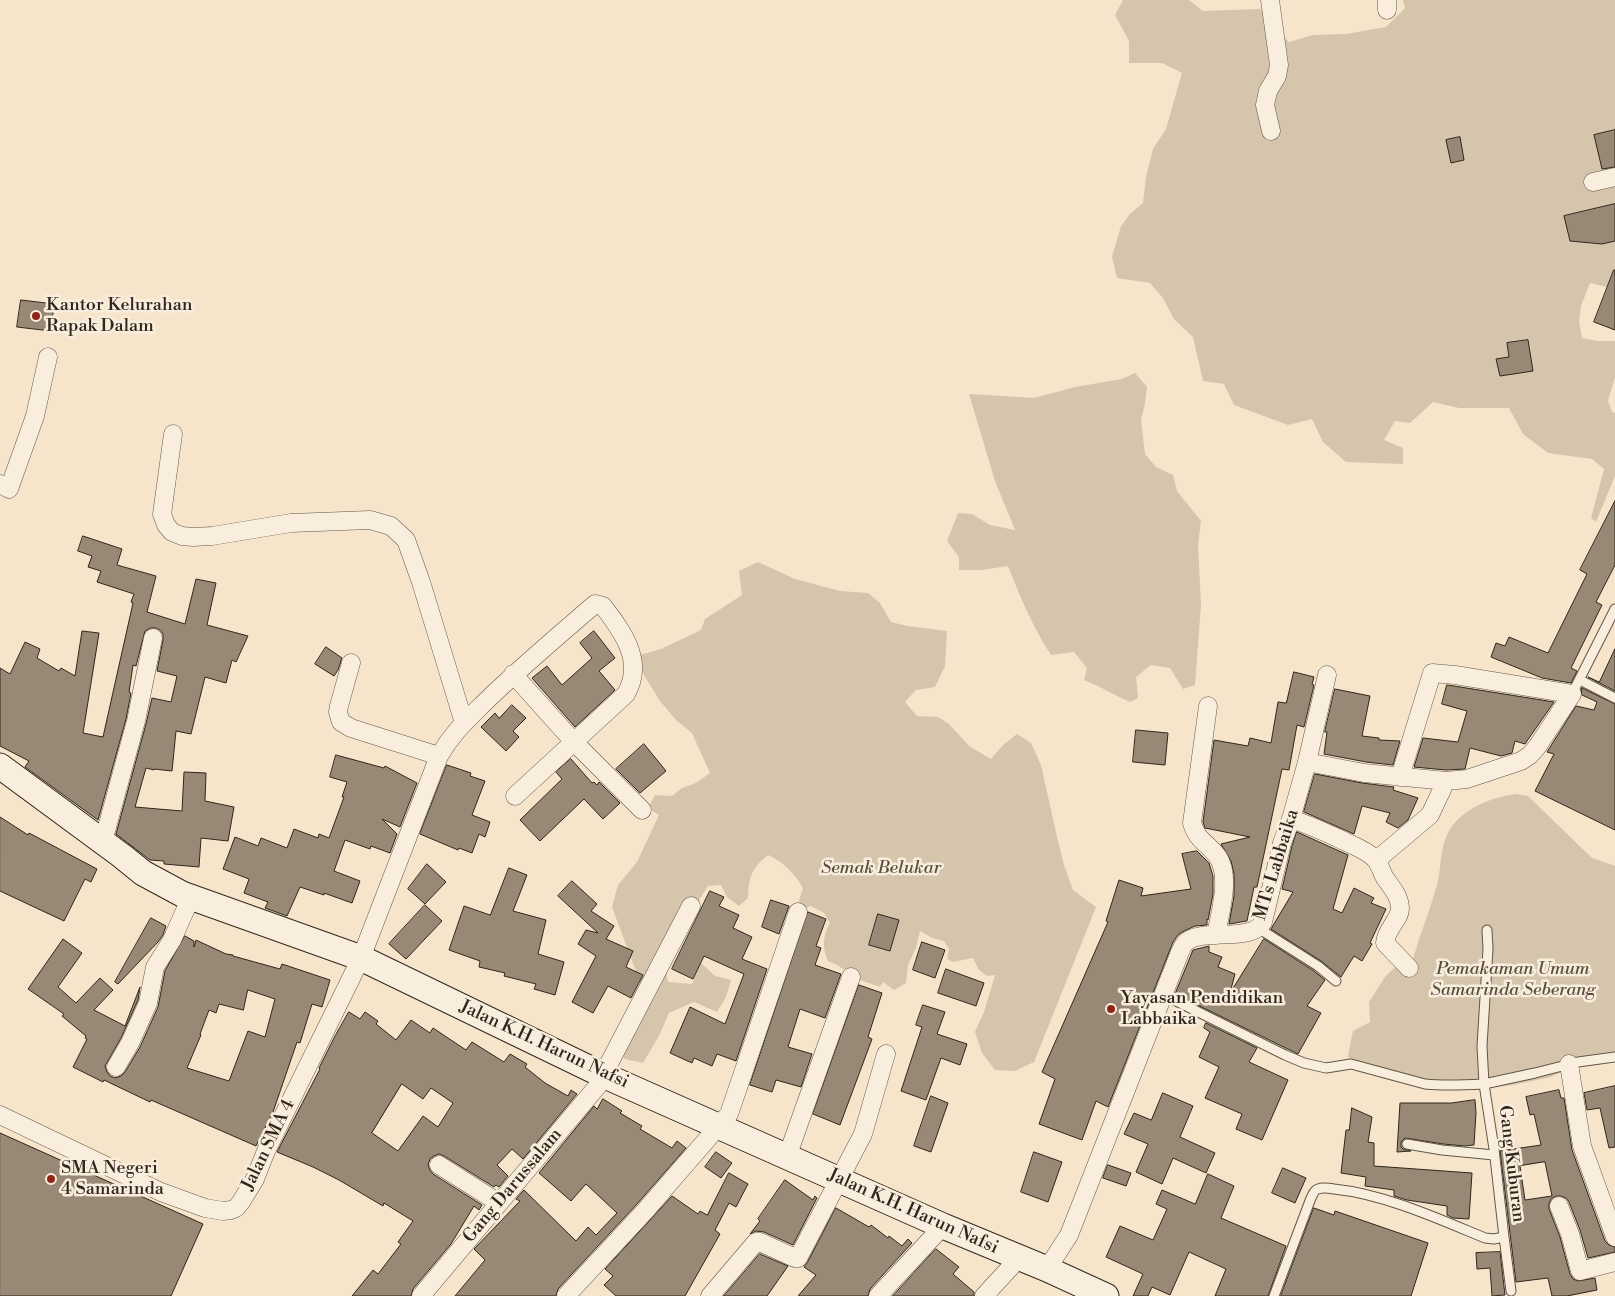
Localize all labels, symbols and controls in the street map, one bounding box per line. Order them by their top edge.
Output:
place label: Kantor Kelurahan Rapak Dalam [46,295,193,338]
marker: Kantor Kelurahan Rapak Dalam [30,310,42,322]
street label: MTs Labbaika [1250,807,1304,923]
park label: Semak Belukar [821,858,941,880]
park label: Pemakaman Umum Samarinda Seberang [1430,959,1596,1002]
place label: Yayasan Pendidikan Labbaika [1121,988,1283,1030]
street label: Jalan K.H. Harun Nafsi [456,996,632,1094]
marker: Yayasan Pendidikan Labbaika [1105,1003,1117,1015]
street label: Jalan SMA 4 [238,1096,300,1194]
street label: Gang Kuburan [1493,1104,1529,1224]
street label: Gang Darussalam [459,1124,567,1248]
place label: SMA Negeri 4 Samarinda [61,1158,164,1200]
street label: Jalan K.H. Harun Nafsi [824,1165,1002,1259]
marker: SMA Negeri 4 Samarinda [45,1173,57,1185]

